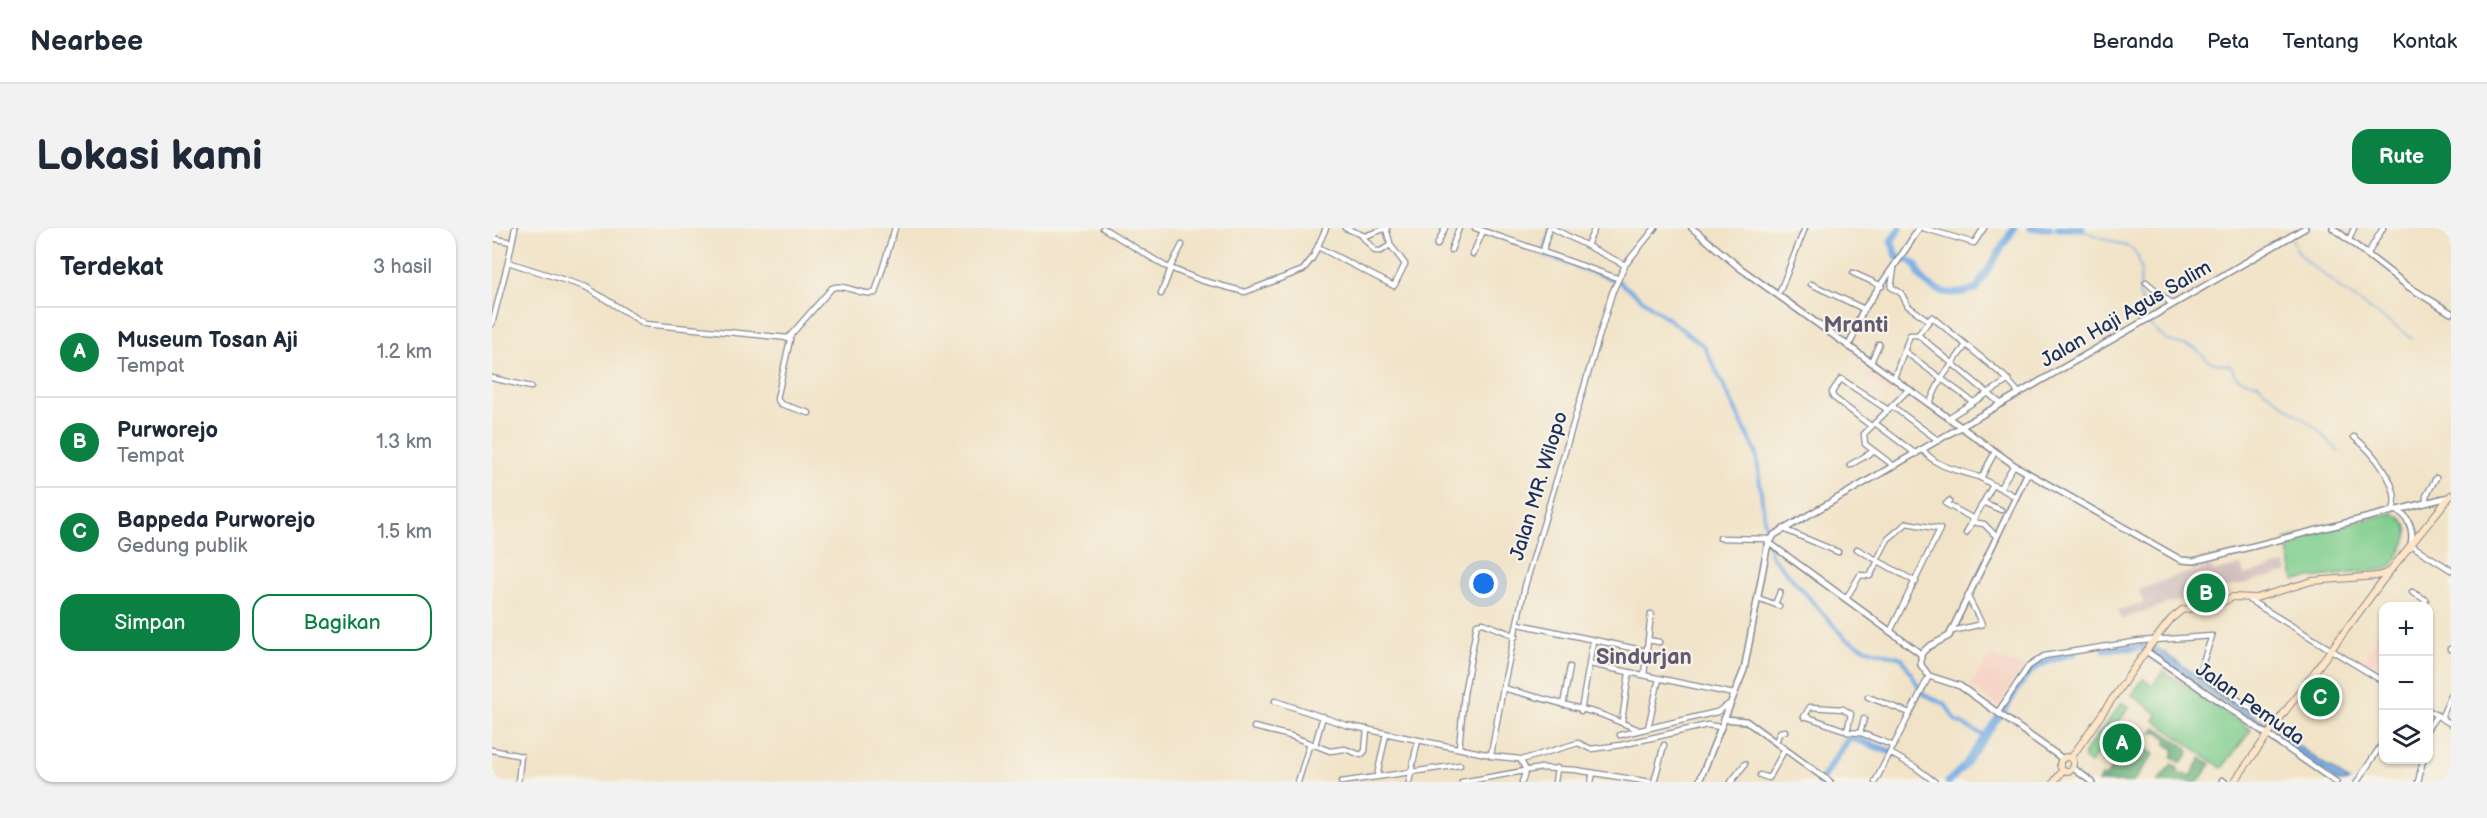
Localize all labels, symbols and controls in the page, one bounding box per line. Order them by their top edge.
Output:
text: Nearbee [30,25,143,58]
text: Beranda [2092,29,2174,54]
text: Peta [2207,29,2250,54]
text: Tentang [2283,29,2359,54]
text: Kontak [2392,29,2457,54]
button: Rute [2352,129,2451,184]
text: Lokasi kami [36,131,262,182]
text: Terdekat [60,252,163,283]
text: 3 hasil [373,255,432,279]
street label: Jalan Haji Agus Salim [2036,255,2216,373]
district label: Mranti [1824,312,1888,339]
text: Museum Tosan Aji [117,327,298,354]
text: A [73,340,86,364]
text: 1.2 km [377,340,432,364]
text: Tempat [117,354,184,378]
street label: Jalan MR. Wilopo [1505,409,1573,563]
text: Purworejo [117,417,218,444]
text: B [72,430,87,454]
text: 1.3 km [376,430,432,454]
text: Tempat [117,444,184,468]
text: Bappeda Purworejo [117,507,315,534]
text: C [72,520,87,544]
text: 1.5 km [377,520,432,544]
text: Gedung publik [117,534,247,558]
your location [1469,569,1498,598]
pin: B [2186,570,2226,616]
button: Simpan [60,594,240,651]
button: Bagikan [252,594,432,651]
map controls [2379,602,2433,764]
button: + [2379,602,2433,656]
district label: Sindurjan [1596,644,1692,671]
button: − [2379,656,2433,710]
street label: Jalan Pemuda [2191,658,2309,750]
pin: C [2300,674,2340,720]
button: layers [2379,710,2433,764]
pin: A [2102,720,2142,766]

